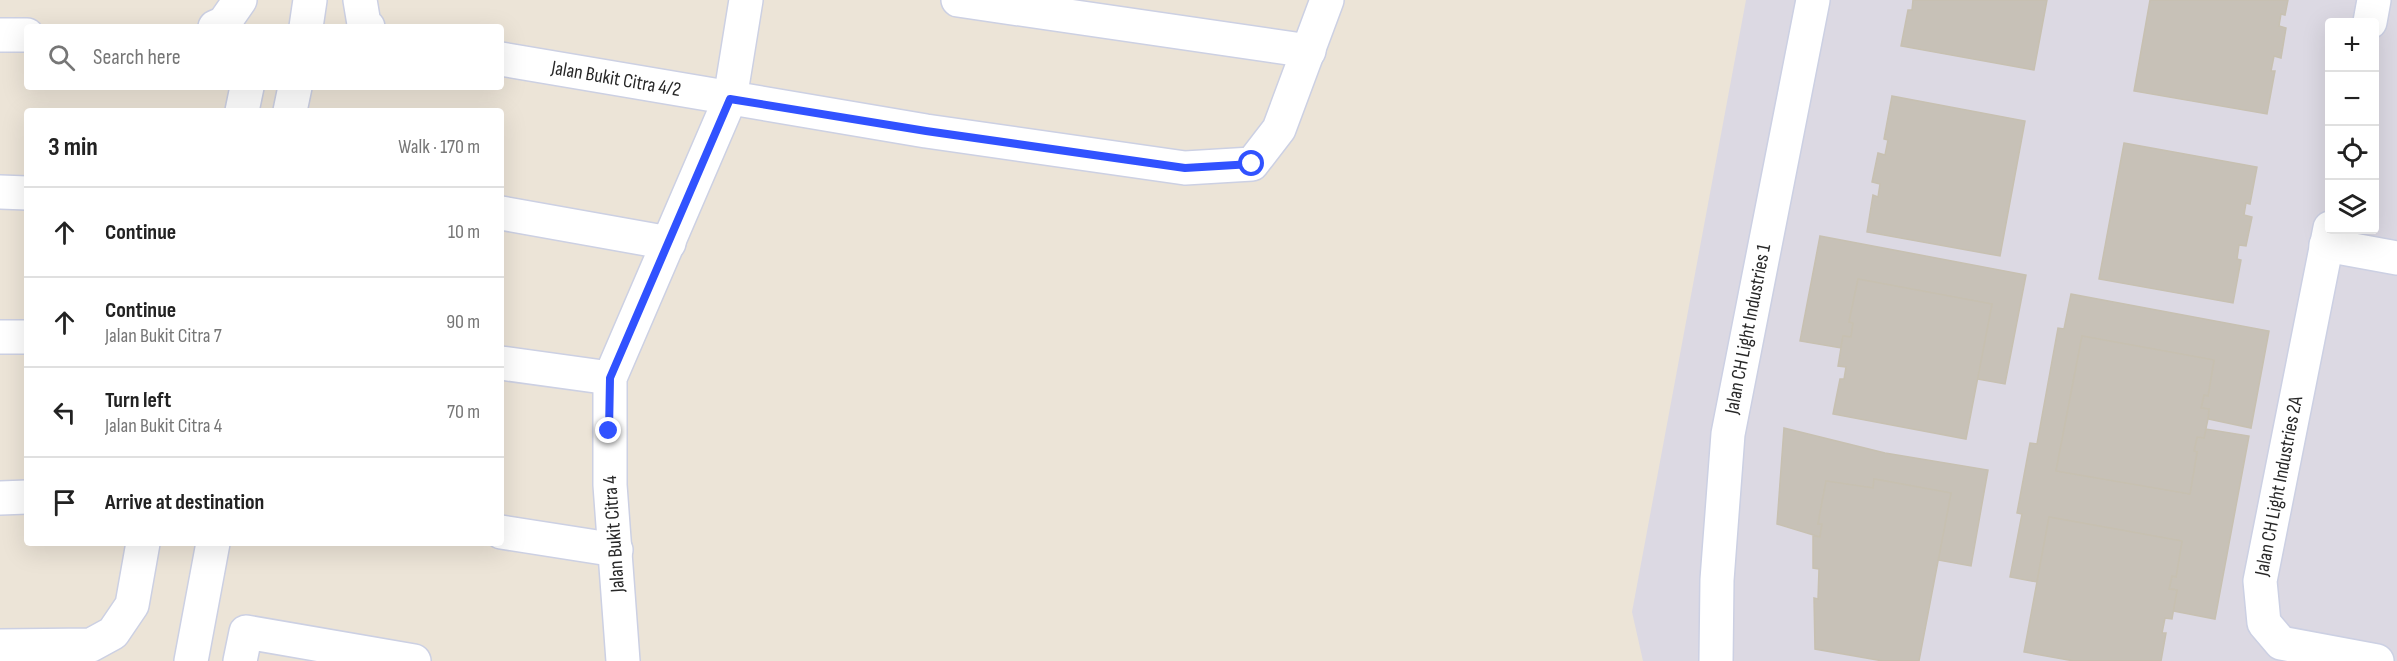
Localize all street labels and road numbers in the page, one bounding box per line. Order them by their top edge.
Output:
street label: Jalan Bukit Citra 4/2 [548,56,683,102]
street label: Jalan CH Light Industries 1 [1720,242,1776,417]
street label: Jalan CH Light Industries 2A [2250,394,2308,579]
street label: Jalan Bukit Citra 4 [598,475,630,594]

